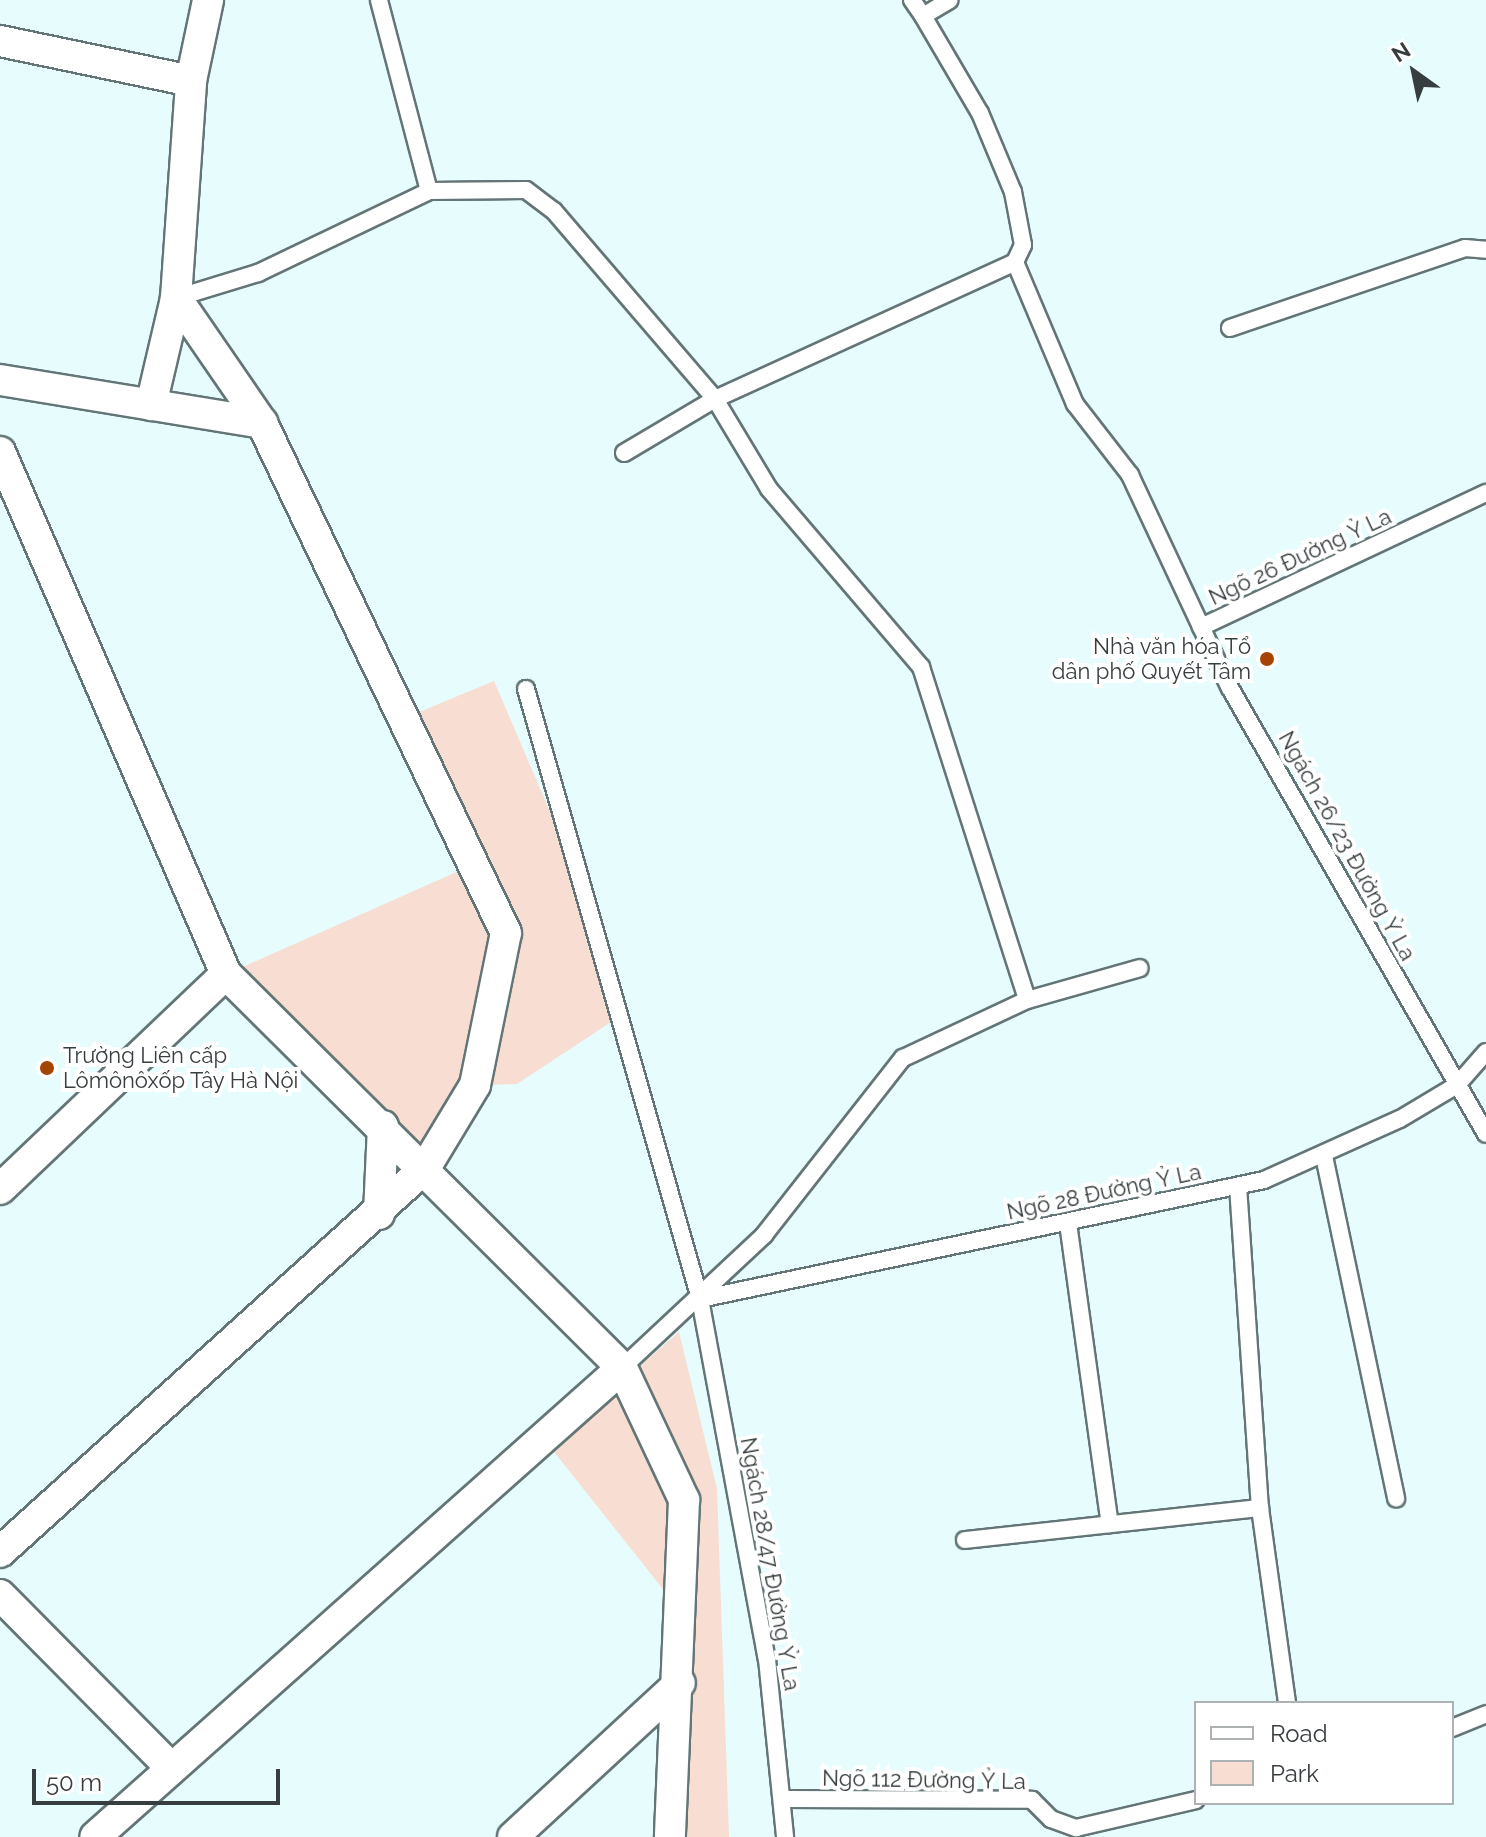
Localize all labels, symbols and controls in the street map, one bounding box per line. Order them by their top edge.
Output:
north arrow [1374,32,1454,112]
text: N [1387,36,1415,67]
street label: Ngõ 26 Đường Ỷ La [1205,503,1395,611]
place label: Nhà văn hóa Tổ dân phố Quyết Tâm [1051,633,1251,684]
marker: Nhà văn hóa Tổ dân phố Quyết Tâm [1258,650,1276,668]
street label: Ngách 26/23 Đường Ỷ La [1273,727,1421,965]
place label: Trường Liên cấp Lômônôxốp Tây Hà Nội [63,1042,300,1094]
marker: Trường Liên cấp Lômônôxốp Tây Hà Nội [38,1059,56,1077]
street label: Ngõ 28 Đường Ỷ La [1004,1159,1204,1225]
street label: Ngách 28/47 Đường Ỷ La [735,1435,805,1693]
legend [1194,1701,1454,1805]
text: Road [1270,1719,1328,1748]
scale bar [36,1753,284,1803]
text: Park [1270,1759,1319,1788]
street label: Ngõ 112 Đường Ỷ La [822,1765,1026,1795]
text: 50 m [46,1768,102,1797]

